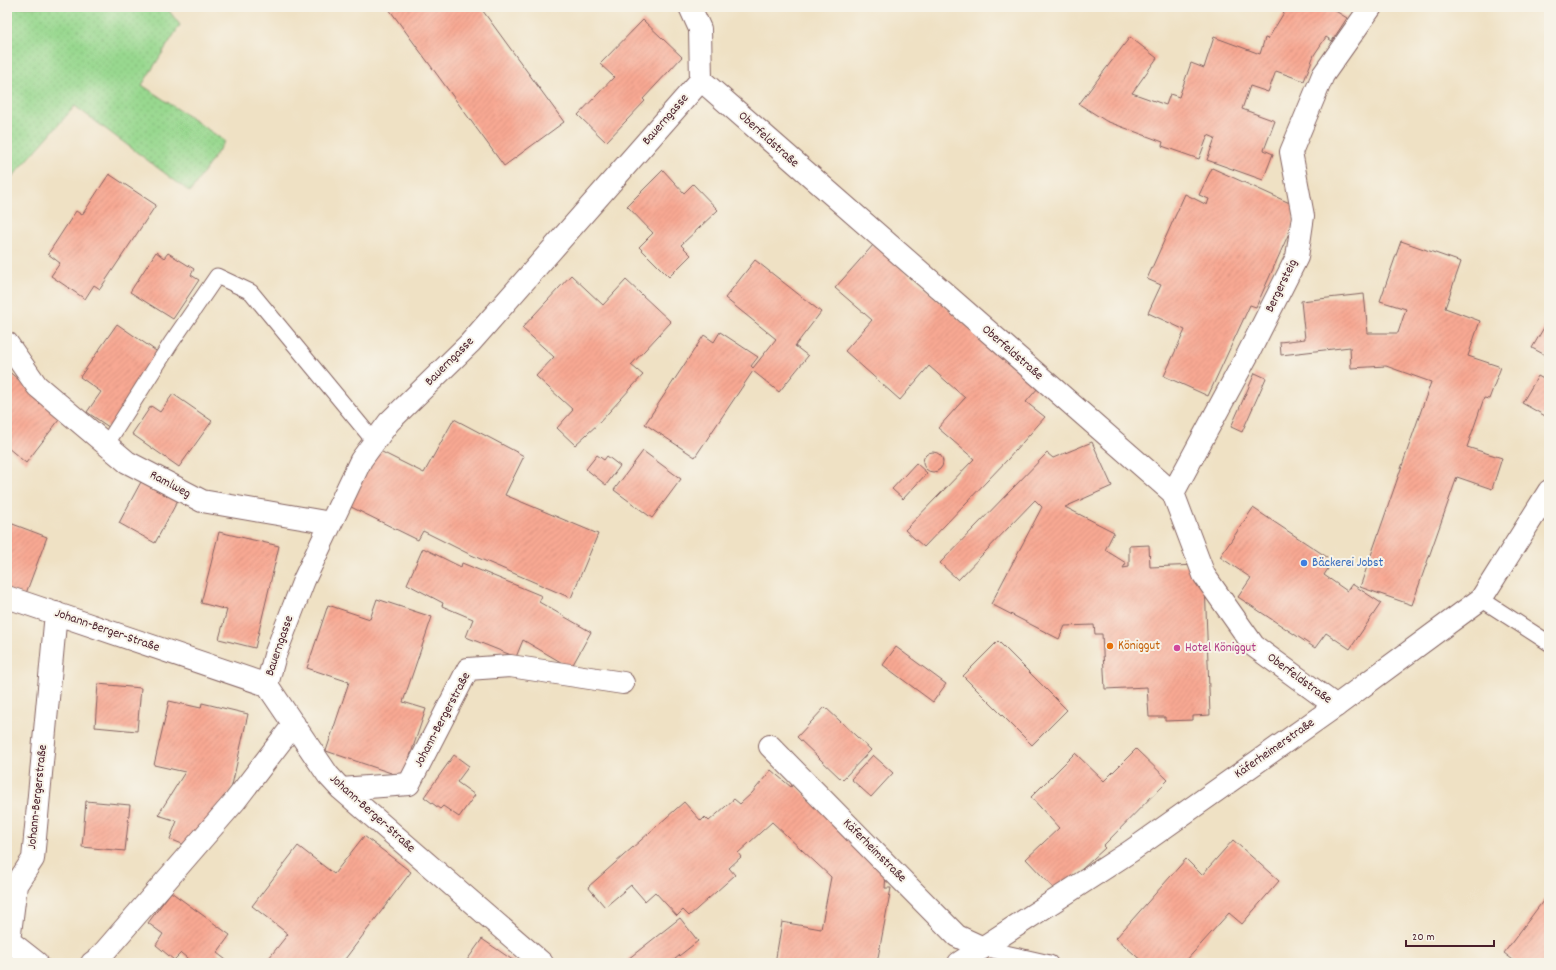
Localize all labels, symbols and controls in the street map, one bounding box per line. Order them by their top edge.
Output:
street label: Bauerngasse [638,90,694,150]
street label: Oberfeldstraße [733,107,803,173]
street label: Bergersteig [1261,256,1303,316]
street label: Oberfeldstraße [977,321,1047,385]
street label: Bauerngasse [421,333,479,391]
street label: Ramlweg [146,466,194,504]
place label: Bäckerei Jobst [1312,554,1383,573]
marker: Bäckerei Jobst [1299,558,1309,568]
street label: Johann-Berger-Straße [52,604,162,658]
street label: Bauerngasse [261,613,299,679]
place label: Königgut [1118,637,1160,656]
place label: Hotel Königgut [1185,639,1256,658]
marker: Königgut [1105,641,1115,651]
marker: Hotel Königgut [1172,643,1182,653]
street label: Oberfeldstraße [1263,649,1336,709]
street label: Johann-Bergerstraße [410,669,476,771]
street label: Käferheimerstraße [1231,714,1319,784]
street label: Johann-Bergerstraße [23,743,53,850]
street label: Johann-Berger-Straße [325,770,419,858]
street label: Käferheimstraße [838,815,910,887]
scale bar [1406,922,1494,948]
text: 20 m [1412,929,1435,946]

